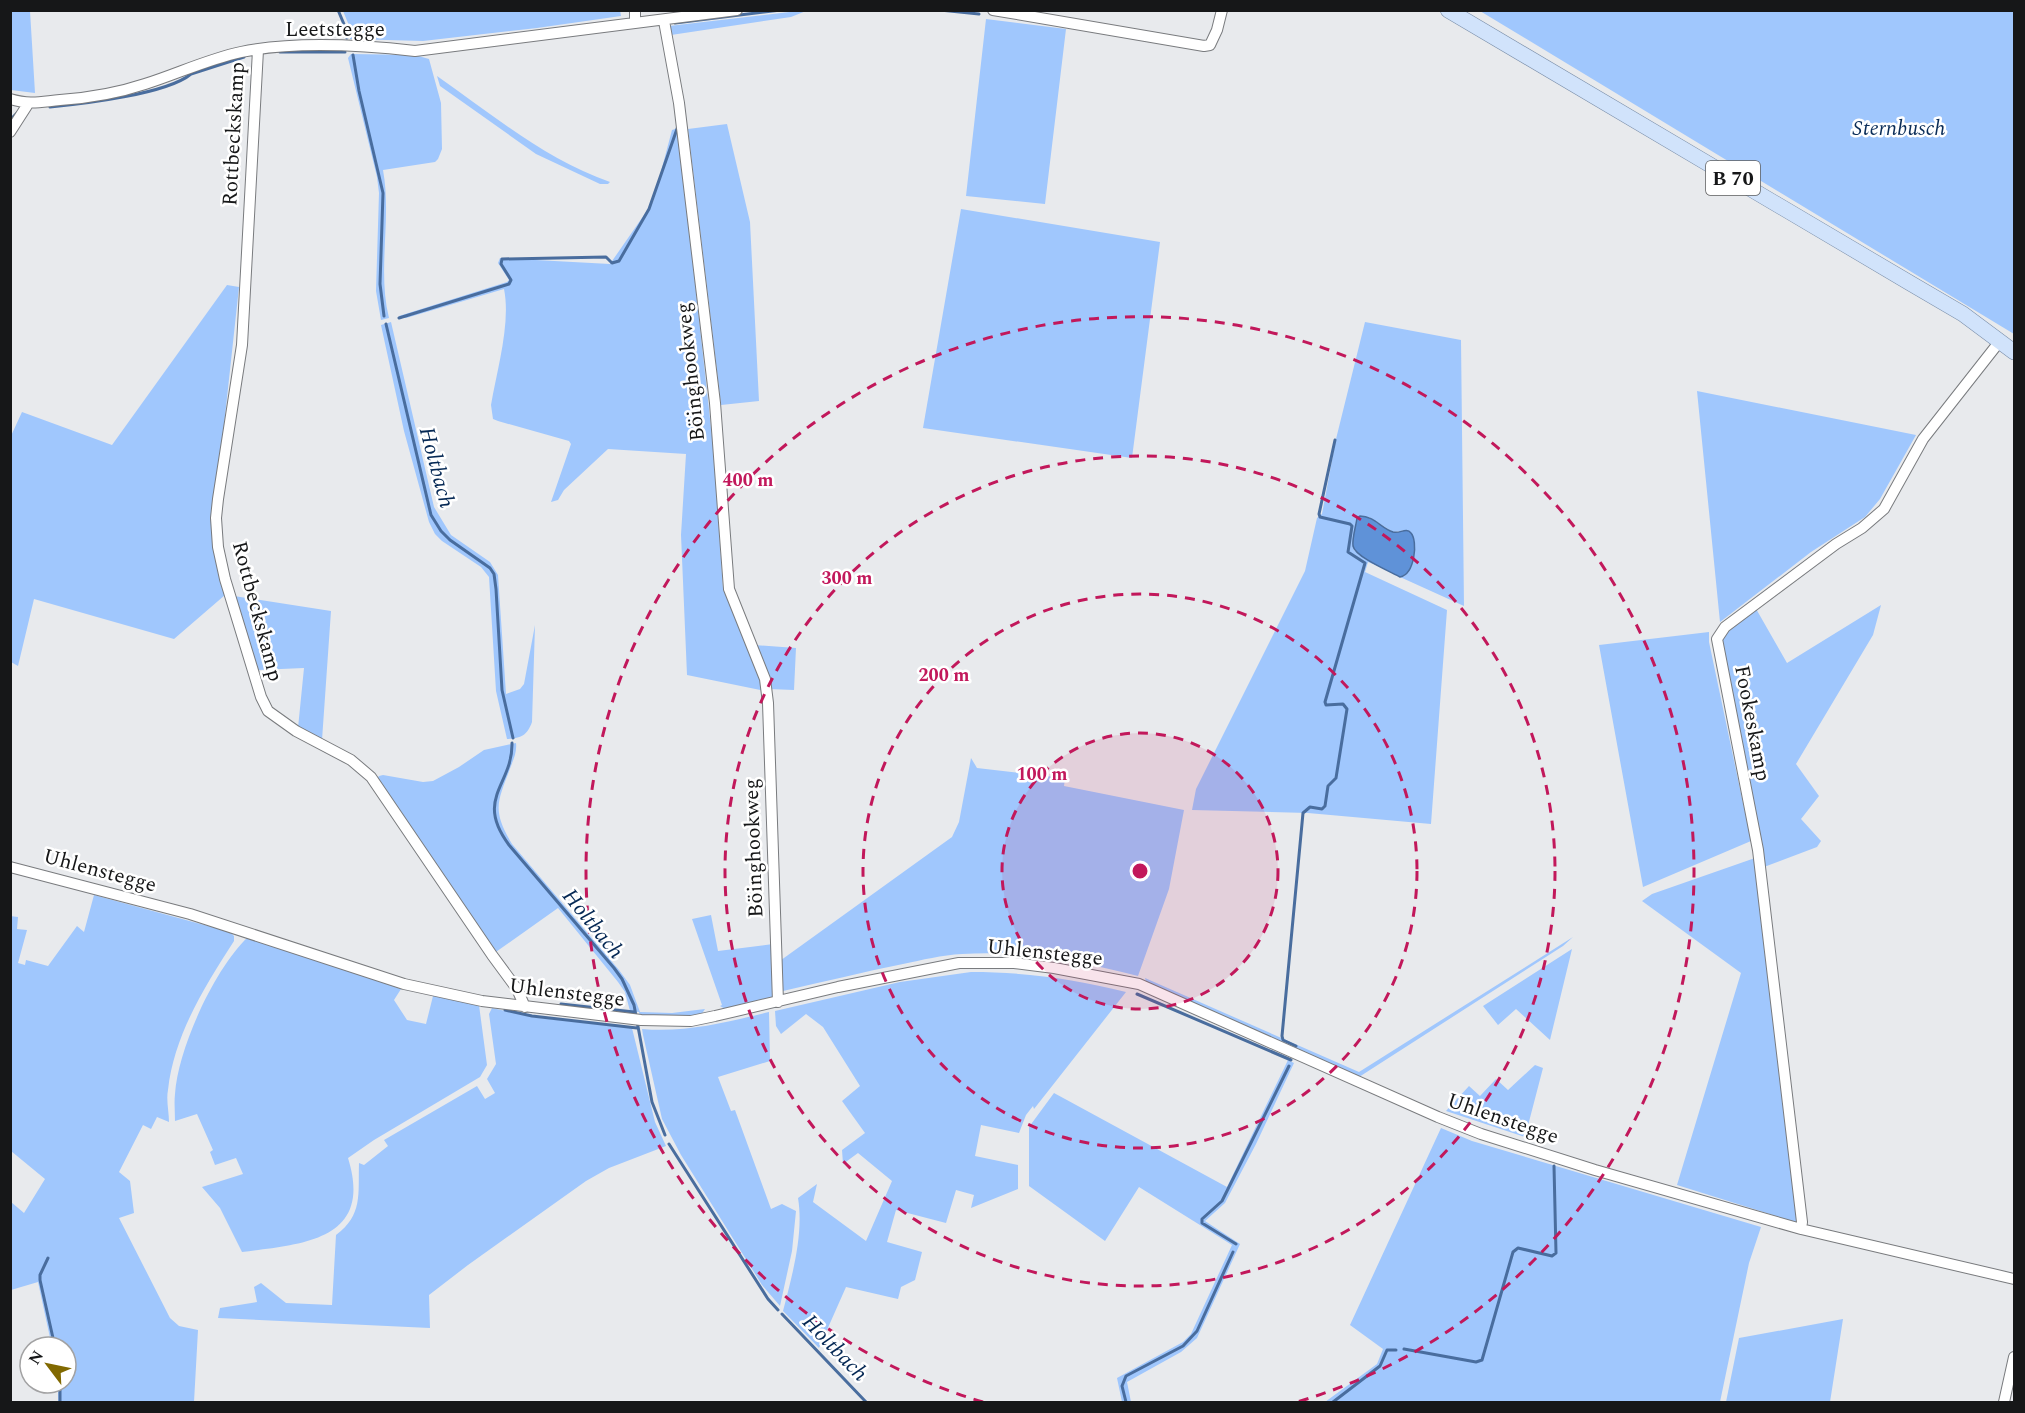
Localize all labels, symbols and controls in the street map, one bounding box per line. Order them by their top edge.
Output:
street label: Leetstegge [285,14,385,46]
street label: Rottbeckskamp [214,61,254,207]
park label: Sternbusch [1853,113,1946,145]
road number: B 70 [1706,161,1760,195]
street label: Böinghookweg [668,301,714,443]
water label: Holtbach [410,423,463,512]
text: 400 m [722,467,774,494]
street label: Rottbeckskamp [223,537,291,685]
text: 300 m [821,565,873,592]
text: 200 m [918,662,970,689]
street label: Fookeskamp [1725,663,1779,784]
text: 100 m [1016,761,1068,788]
street label: Böinghookweg [736,778,772,918]
street label: Uhlenstegge [39,840,160,901]
centre of rings [1130,861,1150,881]
water label: Holtbach [554,881,632,966]
street label: Uhlenstegge [985,931,1104,975]
street label: Uhlenstegge [507,970,627,1016]
street label: Uhlenstegge [1442,1085,1563,1153]
water label: Holtbach [794,1307,876,1389]
north arrow [18,1335,78,1395]
text: N [22,1346,50,1369]

